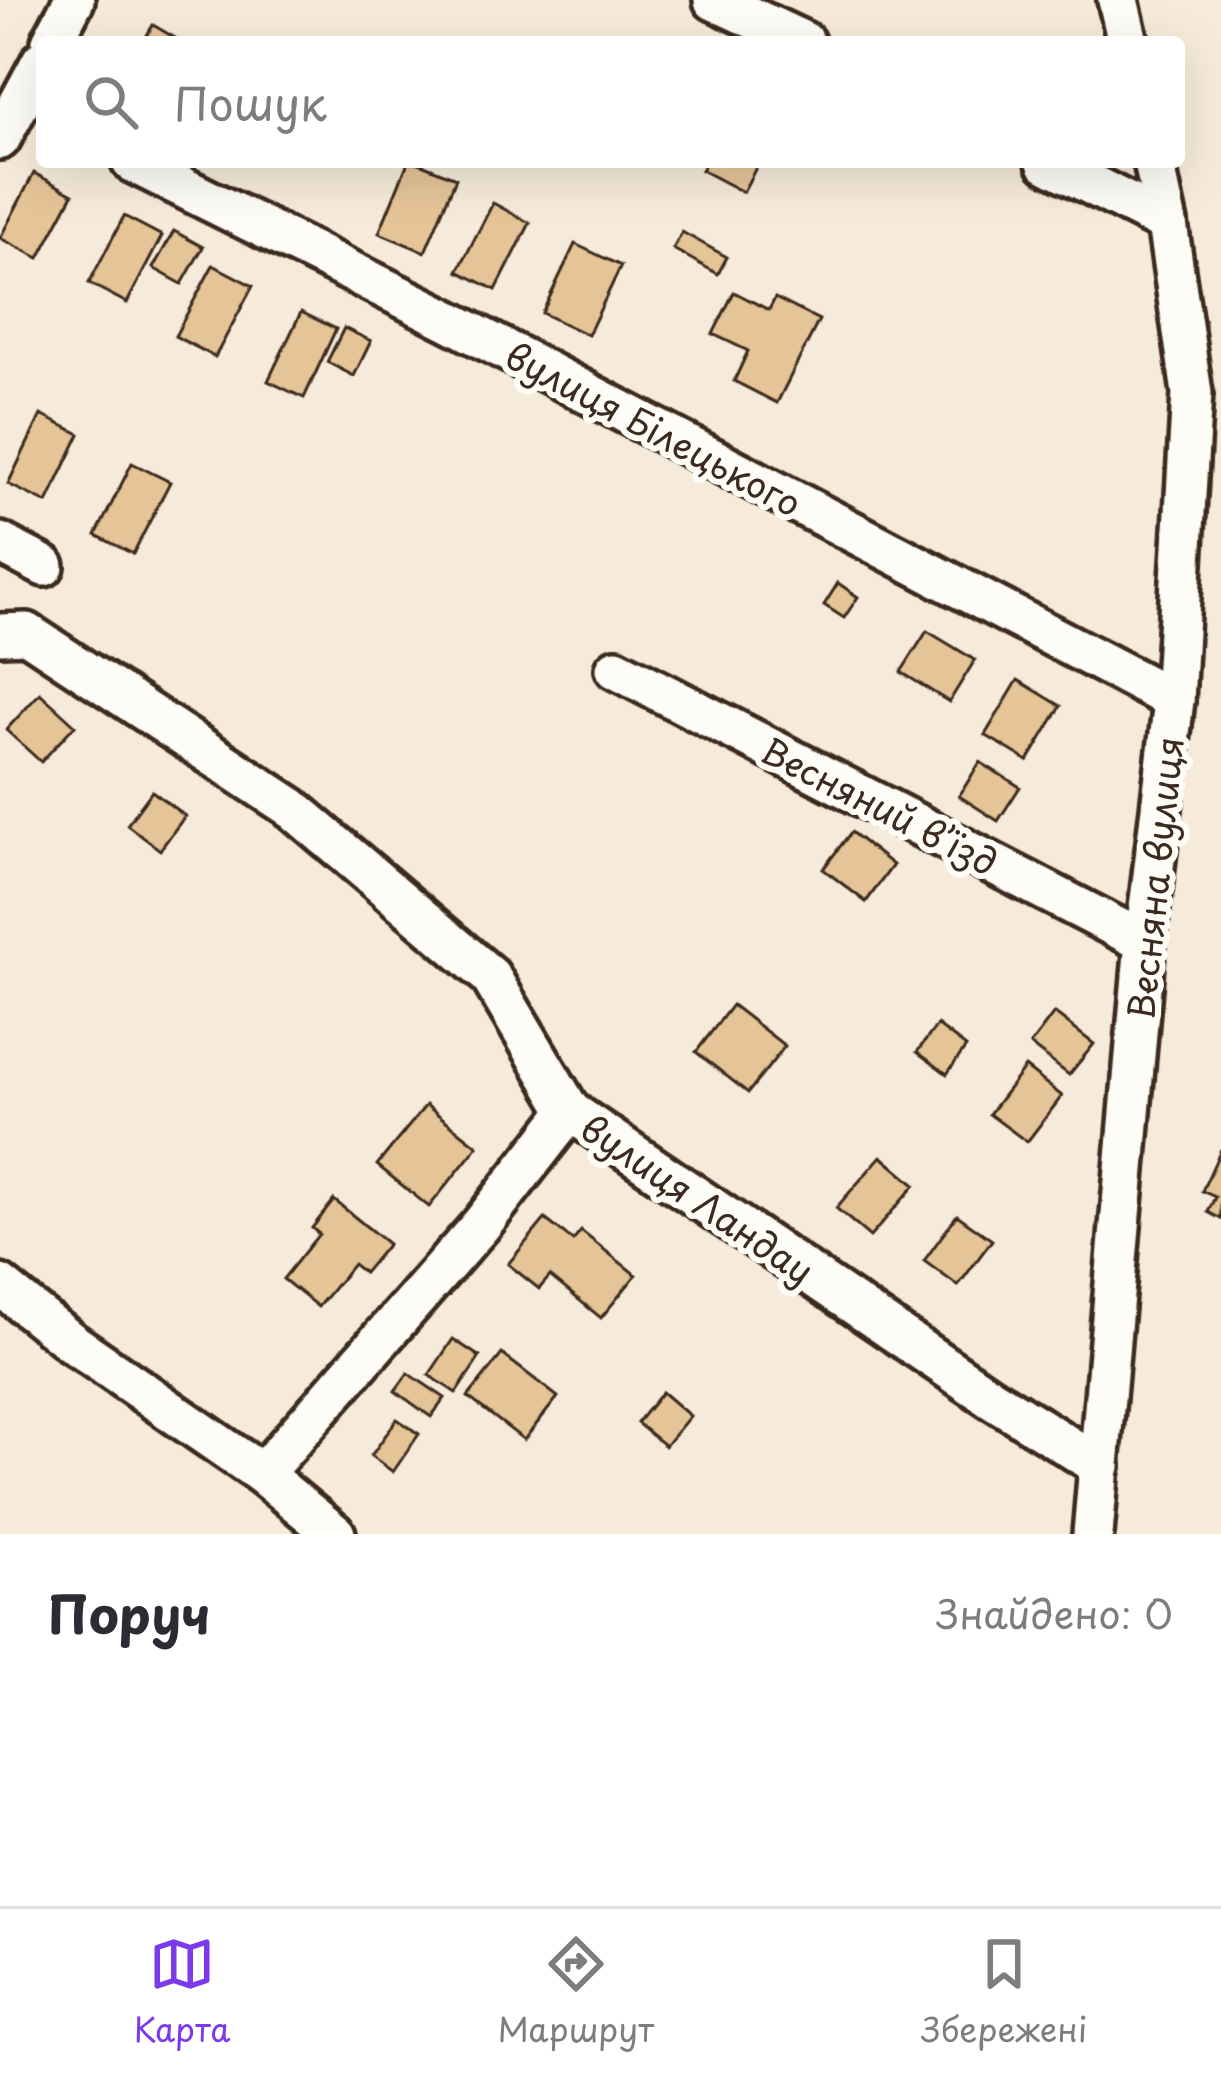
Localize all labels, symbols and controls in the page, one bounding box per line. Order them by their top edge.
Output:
search box [36,36,1185,168]
text: Пошук [174,68,327,136]
icon: search [78,69,144,135]
street label: вулиця Білецького [496,327,812,529]
street label: Весняний вʼїзд [752,722,1008,888]
street label: Весняна вулиця [1112,734,1196,1022]
street label: вулиця Ландау [571,1100,825,1296]
text: Поруч [48,1574,210,1651]
text: Знайдено: 0 [936,1583,1173,1642]
tab: Карта [134,1931,231,2053]
tab: Маршрут [498,1931,654,2053]
tab: Збережені [921,1931,1087,2053]

